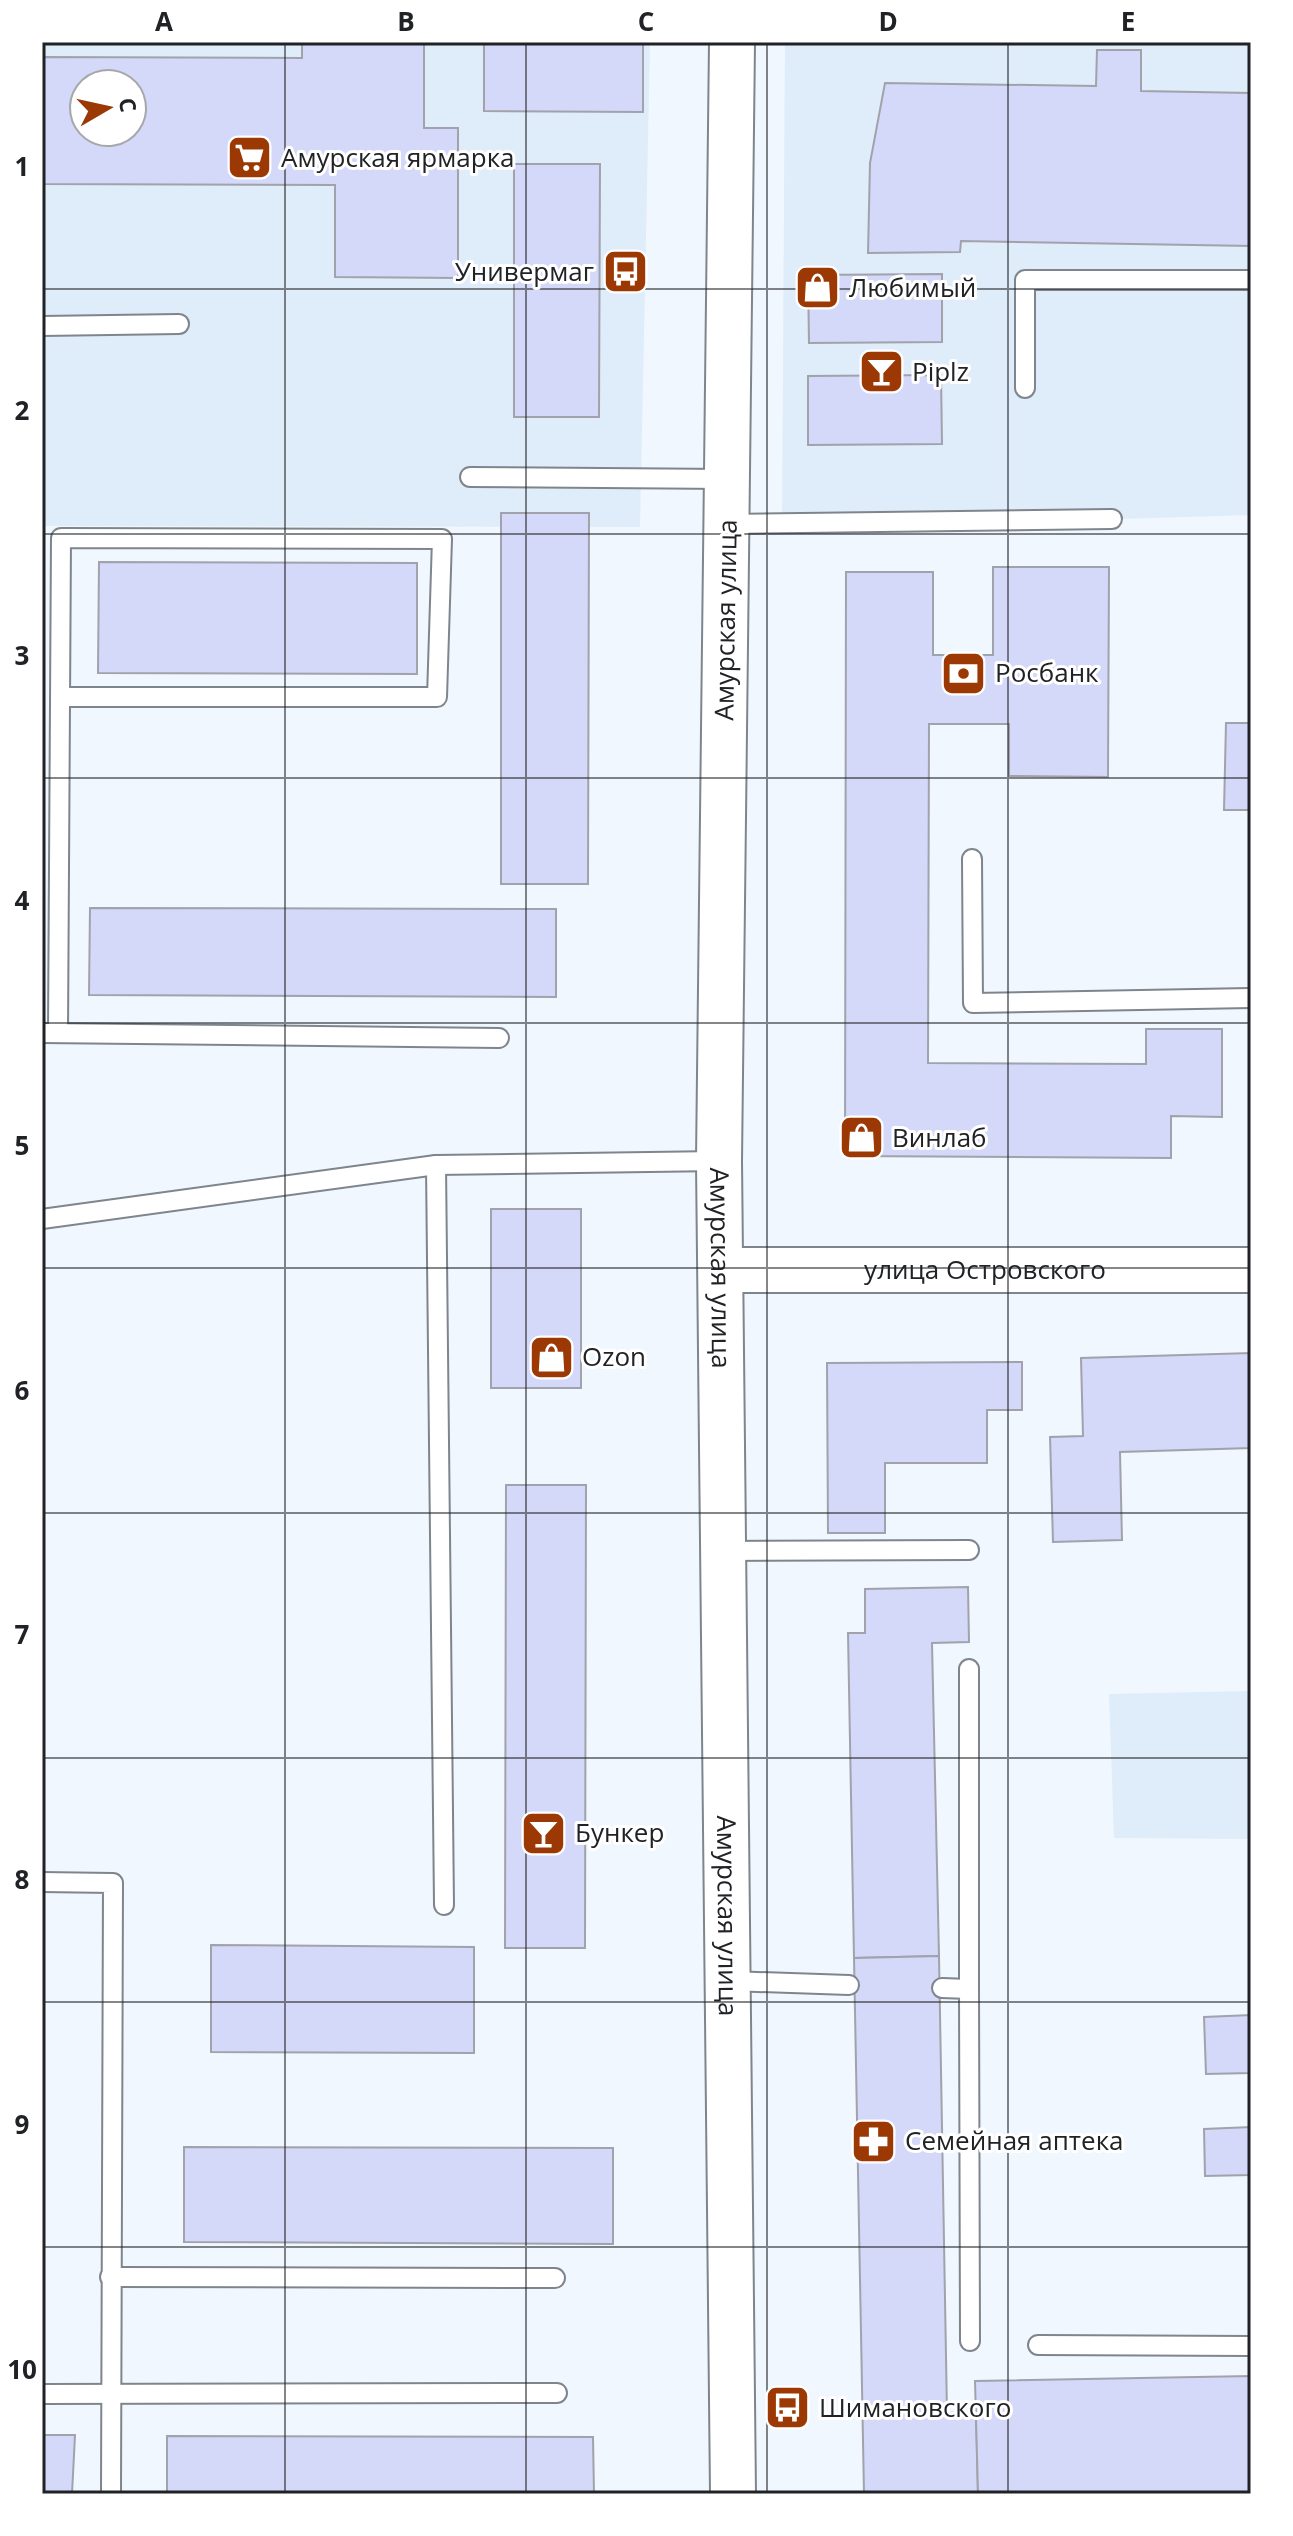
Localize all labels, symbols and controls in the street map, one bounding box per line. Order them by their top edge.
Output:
text: A [155,3,173,39]
text: B [397,3,415,39]
text: C [638,3,654,39]
text: D [878,3,898,39]
text: E [1121,3,1135,39]
north arrow [68,68,148,148]
text: С [113,95,145,114]
supermarket icon: Амурская ярмарка [226,134,274,182]
place label: Амурская ярмарка [281,139,515,175]
text: 1 [15,148,29,184]
bus stop icon: Универмаг [601,248,649,296]
place label: Универмаг [455,253,594,289]
shop icon: Любимый [794,264,842,312]
place label: Любимый [849,269,976,305]
bar icon: Piplz [857,348,905,396]
place label: Piplz [912,353,969,389]
text: 2 [15,392,30,428]
street label: Амурская улица [705,519,745,721]
text: 3 [15,637,29,673]
bank icon: Росбанк [940,649,988,697]
place label: Росбанк [995,654,1099,690]
text: 4 [15,882,30,918]
shop icon: Винлаб [837,1114,885,1162]
place label: Винлаб [892,1119,987,1155]
text: 5 [15,1127,29,1163]
street label: Амурская улица [702,1167,740,1369]
street label: улица Островского [864,1251,1106,1287]
shop icon: Ozon [527,1333,575,1381]
place label: Ozon [582,1338,646,1374]
text: 6 [15,1372,30,1408]
text: 7 [15,1616,30,1652]
bar icon: Бункер [520,1809,568,1857]
place label: Бункер [575,1814,664,1850]
street label: Амурская улица [709,1815,747,2017]
text: 8 [15,1861,29,1897]
text: 9 [15,2106,29,2142]
pharmacy icon: Семейная аптека [850,2117,898,2165]
place label: Семейная аптека [905,2122,1124,2158]
text: 10 [7,2351,37,2387]
bus stop icon: Шимановского [764,2384,812,2432]
place label: Шимановского [819,2389,1011,2425]

